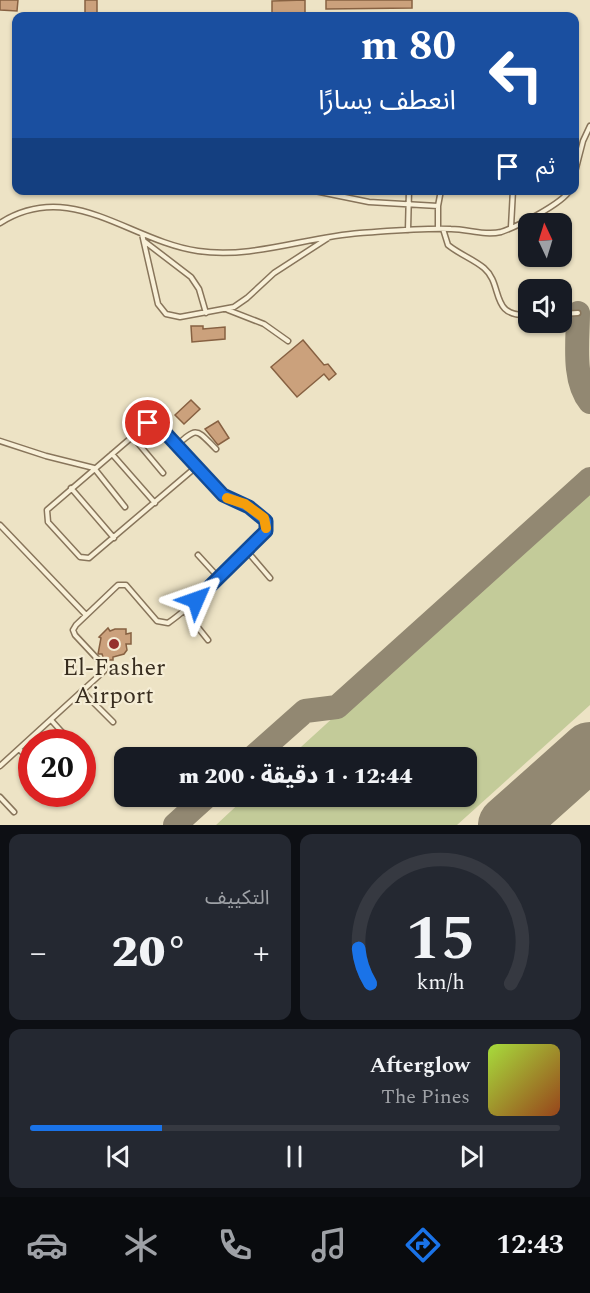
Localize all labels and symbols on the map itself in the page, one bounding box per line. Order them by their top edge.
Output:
north arrow [518,213,572,267]
pin [122,397,173,448]
position arrow [164,568,228,632]
marker: El-Fasher Airport [107,637,121,651]
place label: El-Fasher Airport [62,650,166,714]
speed limit sign: 20 [18,729,96,807]

